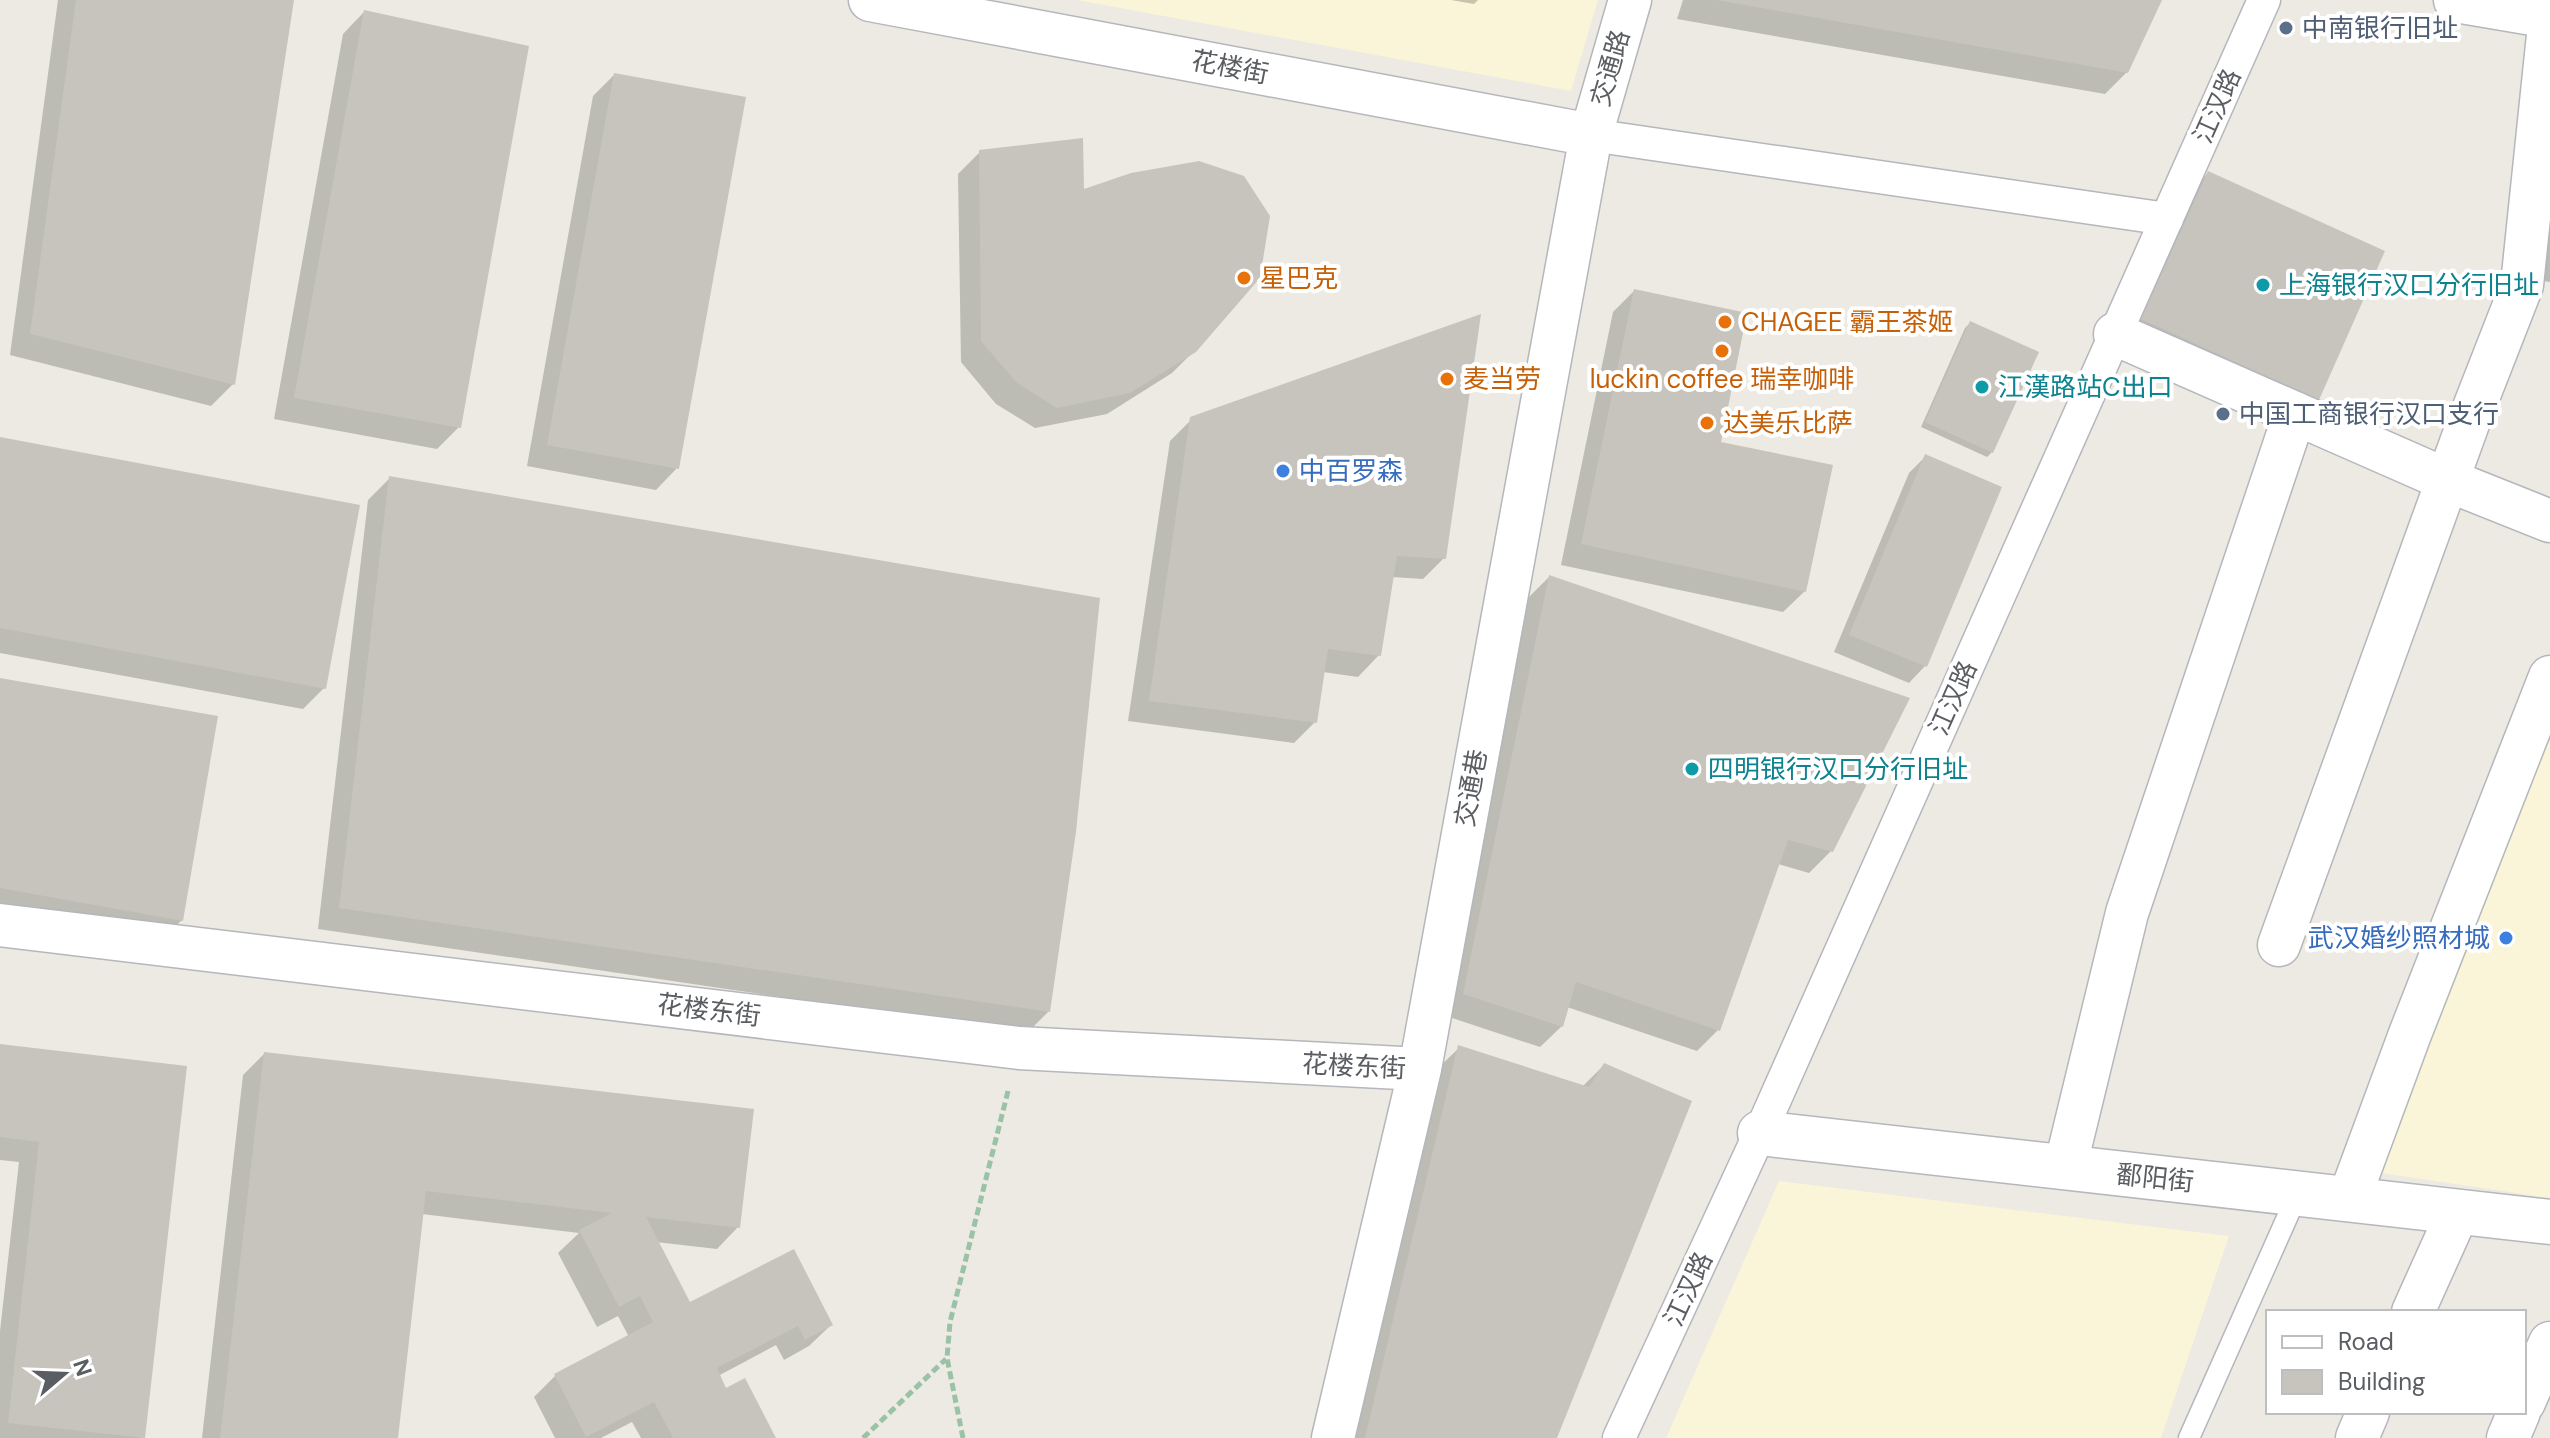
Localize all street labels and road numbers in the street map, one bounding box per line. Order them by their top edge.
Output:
street label: 交通路 [1583,26,1637,110]
street label: 花楼街 [1188,43,1272,91]
street label: 江汉路 [2186,63,2248,149]
street label: 江汉路 [1922,655,1984,741]
street label: 交通巷 [1447,747,1495,829]
street label: 花楼东街 [655,987,763,1033]
street label: 花楼东街 [1301,1046,1407,1086]
street label: 鄱阳街 [2114,1157,2196,1199]
street label: 江汉路 [1656,1246,1720,1332]

